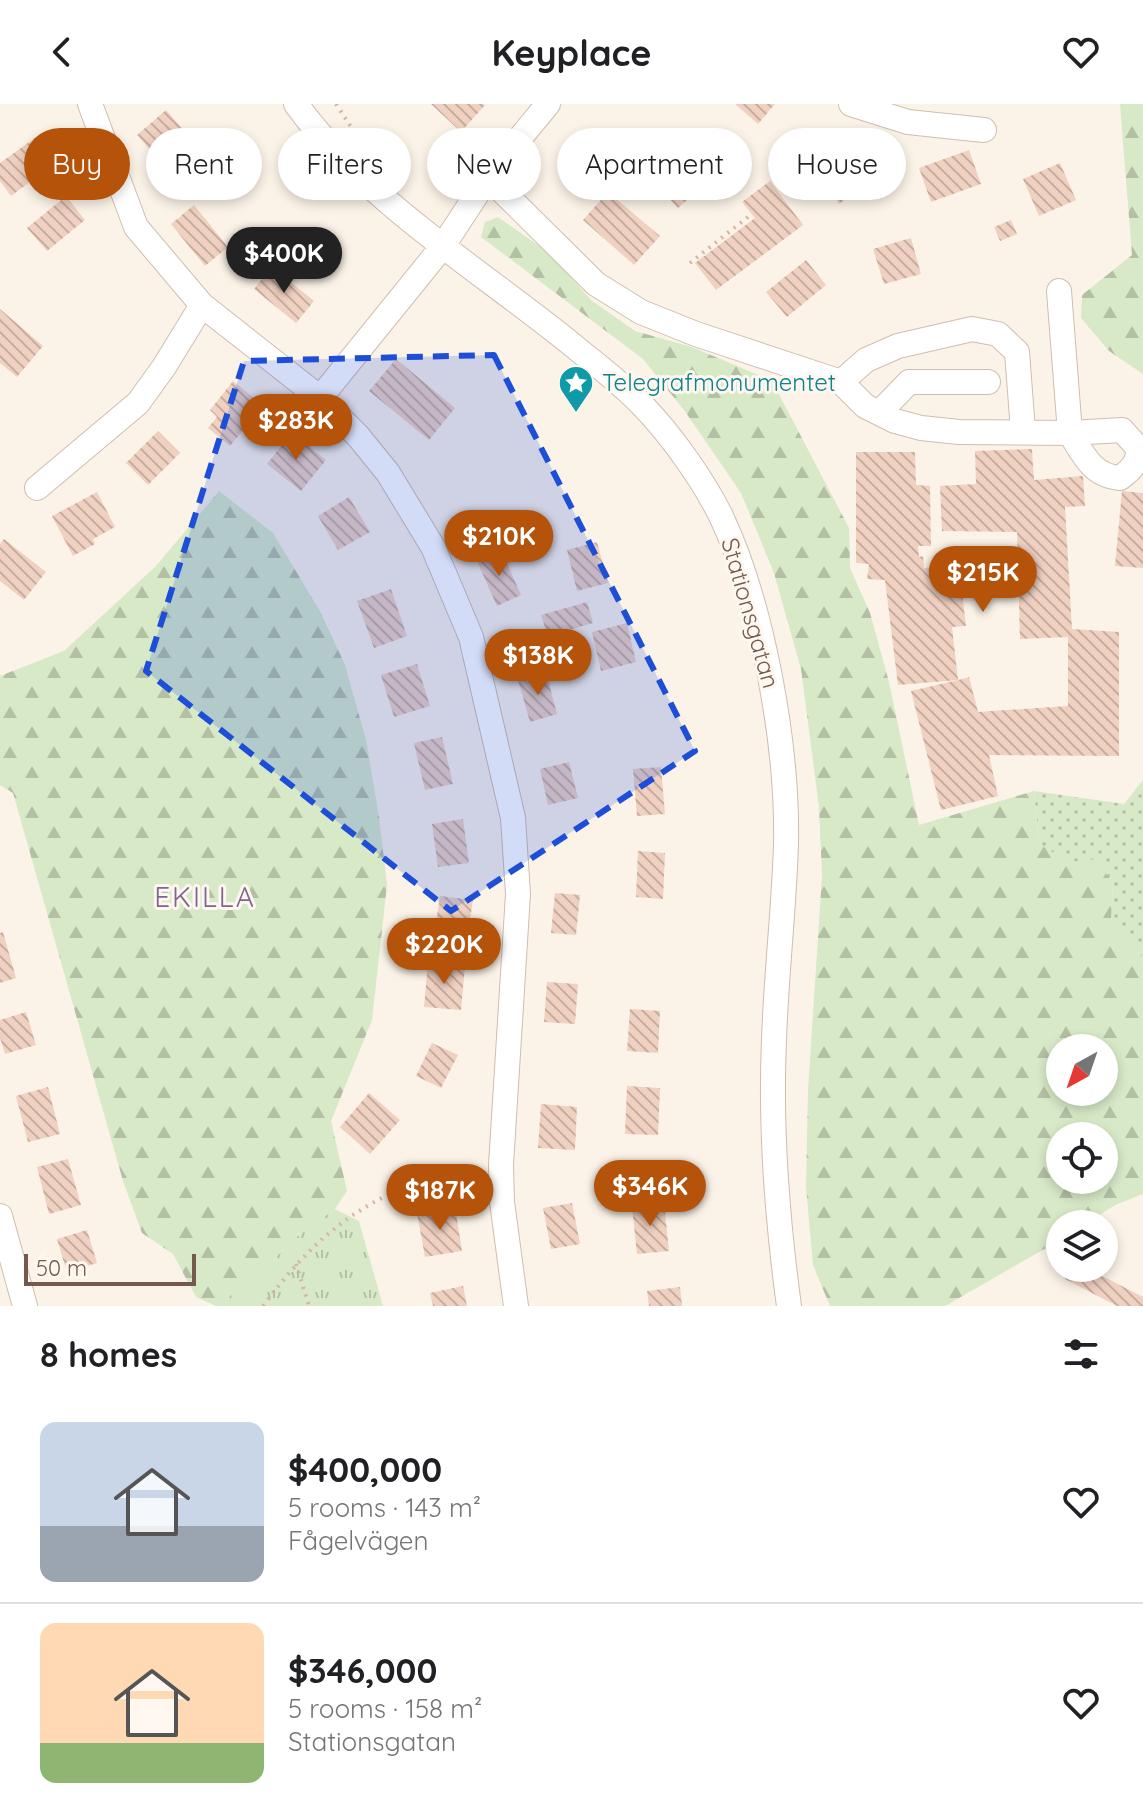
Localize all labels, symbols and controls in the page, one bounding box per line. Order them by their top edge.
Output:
icon: back [40,30,84,74]
text: Keyplace [492,30,651,75]
icon: heart [1059,30,1103,74]
chip: Buy [24,128,130,200]
chip: Rent [146,128,262,200]
chip: Filters [278,128,411,200]
chip: New [427,128,541,200]
chip: Apartment [557,128,752,200]
chip: House [768,128,906,200]
pin: $400K [228,227,340,295]
text: $400K [244,236,324,269]
place icon: Telegrafmonumentet [557,364,595,414]
place label: Telegrafmonumentet [602,367,836,397]
pin: $283K [240,394,352,462]
text: $283K [258,403,334,436]
pin: $210K [443,510,555,578]
text: $210K [462,519,536,552]
street label: Stationsgatan [715,534,787,691]
pin: $215K [927,546,1039,614]
text: $215K [947,555,1019,588]
pin: $138K [482,629,594,697]
text: $138K [503,638,573,671]
district label: EKILLA [154,879,256,914]
pin: $220K [388,918,500,986]
text: $220K [405,927,483,960]
north arrow [1046,1034,1118,1106]
map controls [1046,1034,1118,1282]
button: locate [1046,1122,1118,1194]
pin: $346K [594,1160,706,1228]
pin: $187K [384,1164,496,1232]
text: $346K [612,1169,688,1202]
text: $187K [404,1173,476,1206]
button: layers [1046,1210,1118,1282]
scale bar [24,1250,196,1286]
text: 50 m [36,1254,87,1282]
icon: filters [1059,1332,1103,1376]
text: 8 homes [40,1333,177,1376]
text: $400,000 [288,1448,442,1491]
icon: home [104,1454,200,1550]
icon: heart [1059,1480,1103,1524]
text: 5 rooms · 143 m² [288,1491,481,1524]
text: Fågelvägen [288,1524,429,1557]
text: $346,000 [288,1649,437,1692]
icon: home [104,1655,200,1751]
icon: heart [1059,1681,1103,1725]
text: 5 rooms · 158 m² [288,1692,482,1725]
text: Stationsgatan [288,1725,456,1758]

